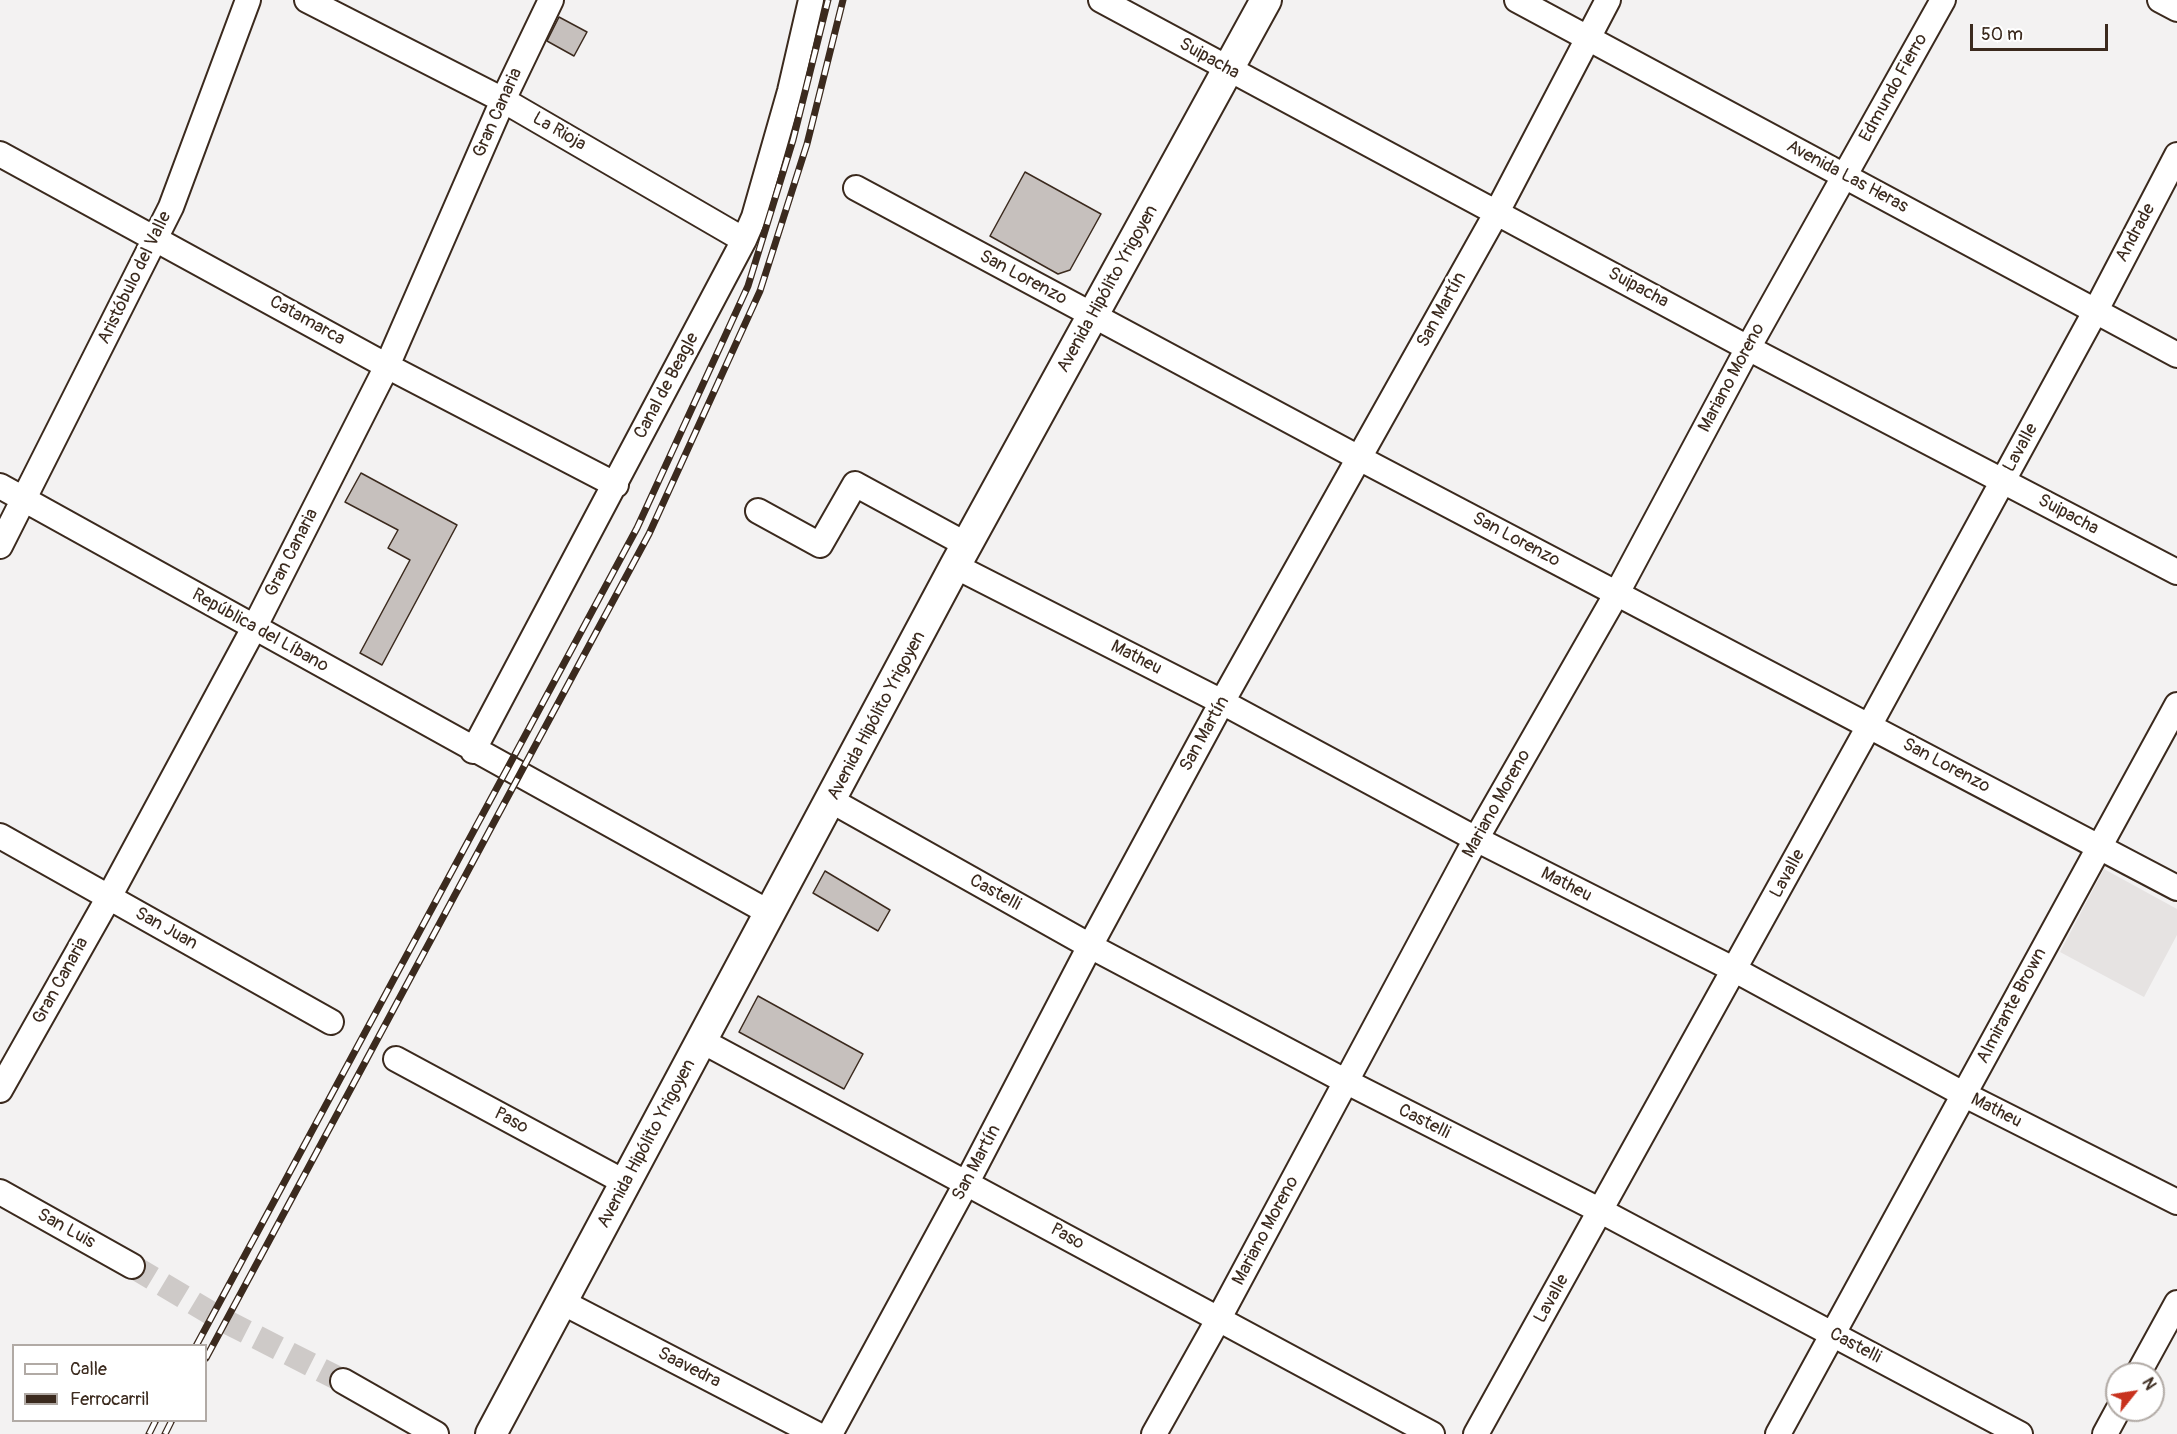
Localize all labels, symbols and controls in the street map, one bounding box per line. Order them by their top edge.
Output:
scale bar [1973,12,2111,50]
text: 50 m [1981,23,2023,46]
street label: Edmundo Fierro [1855,30,1933,146]
street label: Suipacha [1175,34,1243,84]
street label: Gran Canaria [469,65,527,161]
street label: La Rioja [528,108,590,156]
street label: Avenida Las Heras [1783,136,1911,218]
street label: Andrade [2112,200,2160,266]
street label: Avenida Hipólito Yrigoyen [1053,202,1163,376]
street label: Aristóbulo del Valle [94,208,176,348]
street label: San Lorenzo [976,246,1070,310]
street label: Suipacha [1604,263,1672,313]
street label: San Martín [1413,269,1471,351]
street label: Catamarca [266,291,348,351]
street label: Mariano Moreno [1694,320,1770,436]
street label: Canal de Beagle [630,329,704,443]
street label: Lavalle [1999,420,2043,476]
street label: Suipacha [2034,490,2102,540]
street label: Gran Canaria [261,505,323,601]
street label: San Lorenzo [1469,508,1563,572]
street label: República del Líbano [188,584,332,678]
street label: Avenida Hipólito Yrigoyen [823,628,931,804]
street label: Matheu [1107,636,1165,680]
street label: San Martín [1176,693,1234,775]
street label: San Lorenzo [1899,734,1993,798]
street label: Mariano Moreno [1458,746,1536,862]
street label: Lavalle [1766,846,1810,902]
street label: Matheu [1537,863,1595,907]
street label: Castelli [966,870,1024,916]
street label: San Juan [131,903,201,955]
street label: Gran Canaria [28,934,94,1028]
street label: Almirante Brown [1973,945,2051,1067]
street label: Avenida Hipólito Yrigoyen [593,1056,701,1232]
street label: Matheu [1967,1089,2025,1133]
street label: Castelli [1394,1100,1454,1144]
street label: Paso [490,1103,532,1139]
street label: San Martín [948,1121,1006,1205]
street label: Mariano Moreno [1228,1173,1304,1289]
street label: San Luis [33,1204,99,1254]
street label: Paso [1046,1219,1088,1255]
street label: Lavalle [1530,1271,1574,1327]
street label: Castelli [1825,1323,1885,1369]
street label: Saavedra [654,1343,724,1393]
legend [12,1344,207,1422]
text: Calle [70,1358,107,1381]
north arrow [2105,1362,2165,1422]
text: N [2137,1374,2160,1394]
text: Ferrocarril [70,1388,149,1411]

